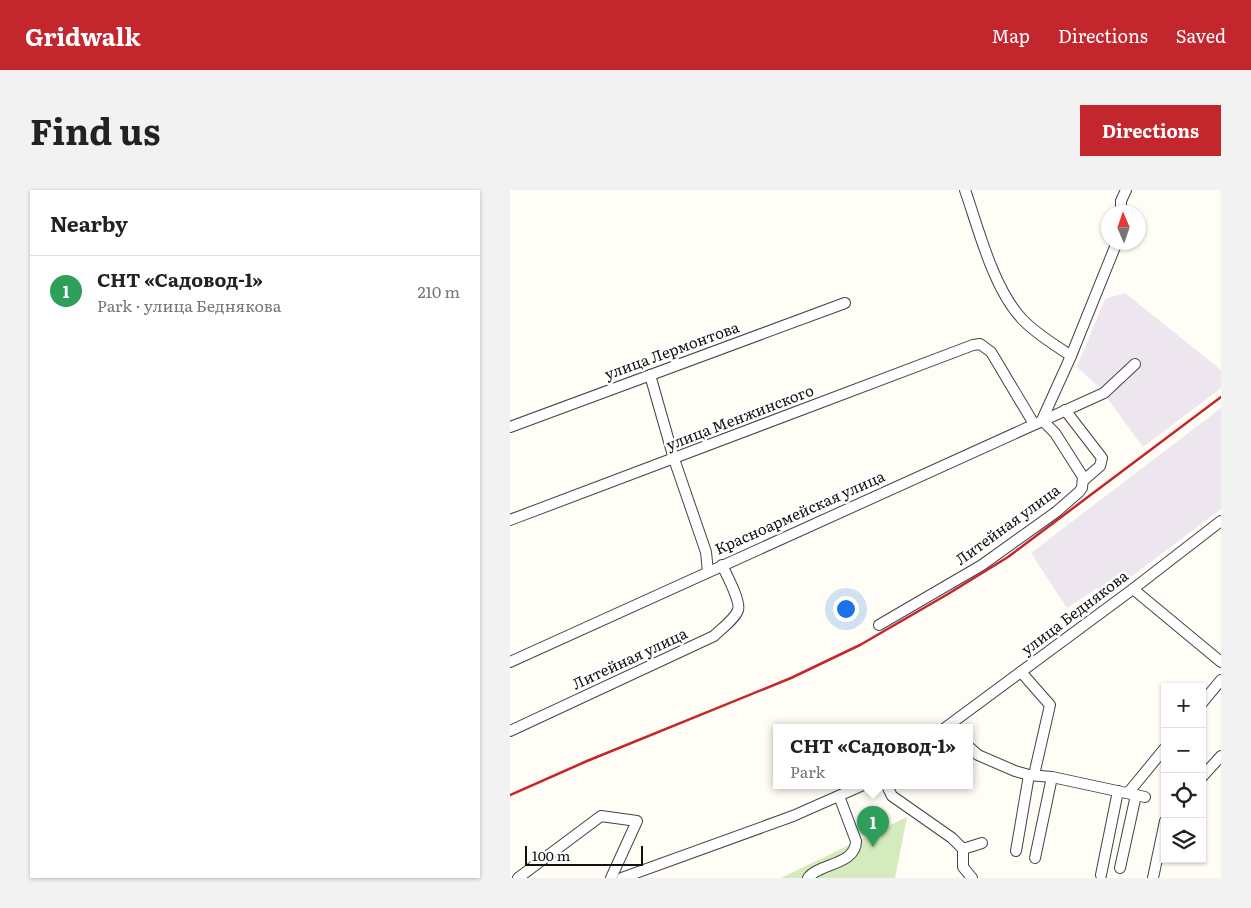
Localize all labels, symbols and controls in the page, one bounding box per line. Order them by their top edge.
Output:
text: Gridwalk [25,18,141,53]
text: Map [992,22,1030,49]
text: Directions [1058,22,1148,49]
text: Saved [1176,22,1226,49]
text: Find us [30,104,160,156]
button: Directions [1080,105,1221,156]
north arrow [1101,205,1146,250]
text: Nearby [50,207,128,238]
text: СНТ «Садовод-1» [97,265,263,293]
text: 1 [63,279,69,303]
text: 210 m [417,279,460,303]
text: Park · улица Беднякова [97,293,281,317]
street label: улица Лермонтова [601,314,743,385]
street label: улица Менжинского [662,378,817,455]
street label: Красноармейская улица [711,463,889,560]
street label: Литейная улица [950,477,1065,570]
street label: улица Беднякова [1016,563,1133,660]
your location [833,596,859,622]
street label: Литейная улица [568,620,692,694]
map controls [1161,683,1206,863]
button: + [1161,683,1206,728]
popup [773,724,973,789]
button: − [1161,728,1206,773]
text: СНТ «Садовод-1» [790,731,956,759]
text: Park [790,759,825,783]
button: locate [1161,773,1206,818]
pin: 1 [857,806,889,847]
button: layers [1161,818,1206,863]
scale bar [525,843,642,866]
text: 100 m [532,845,570,865]

